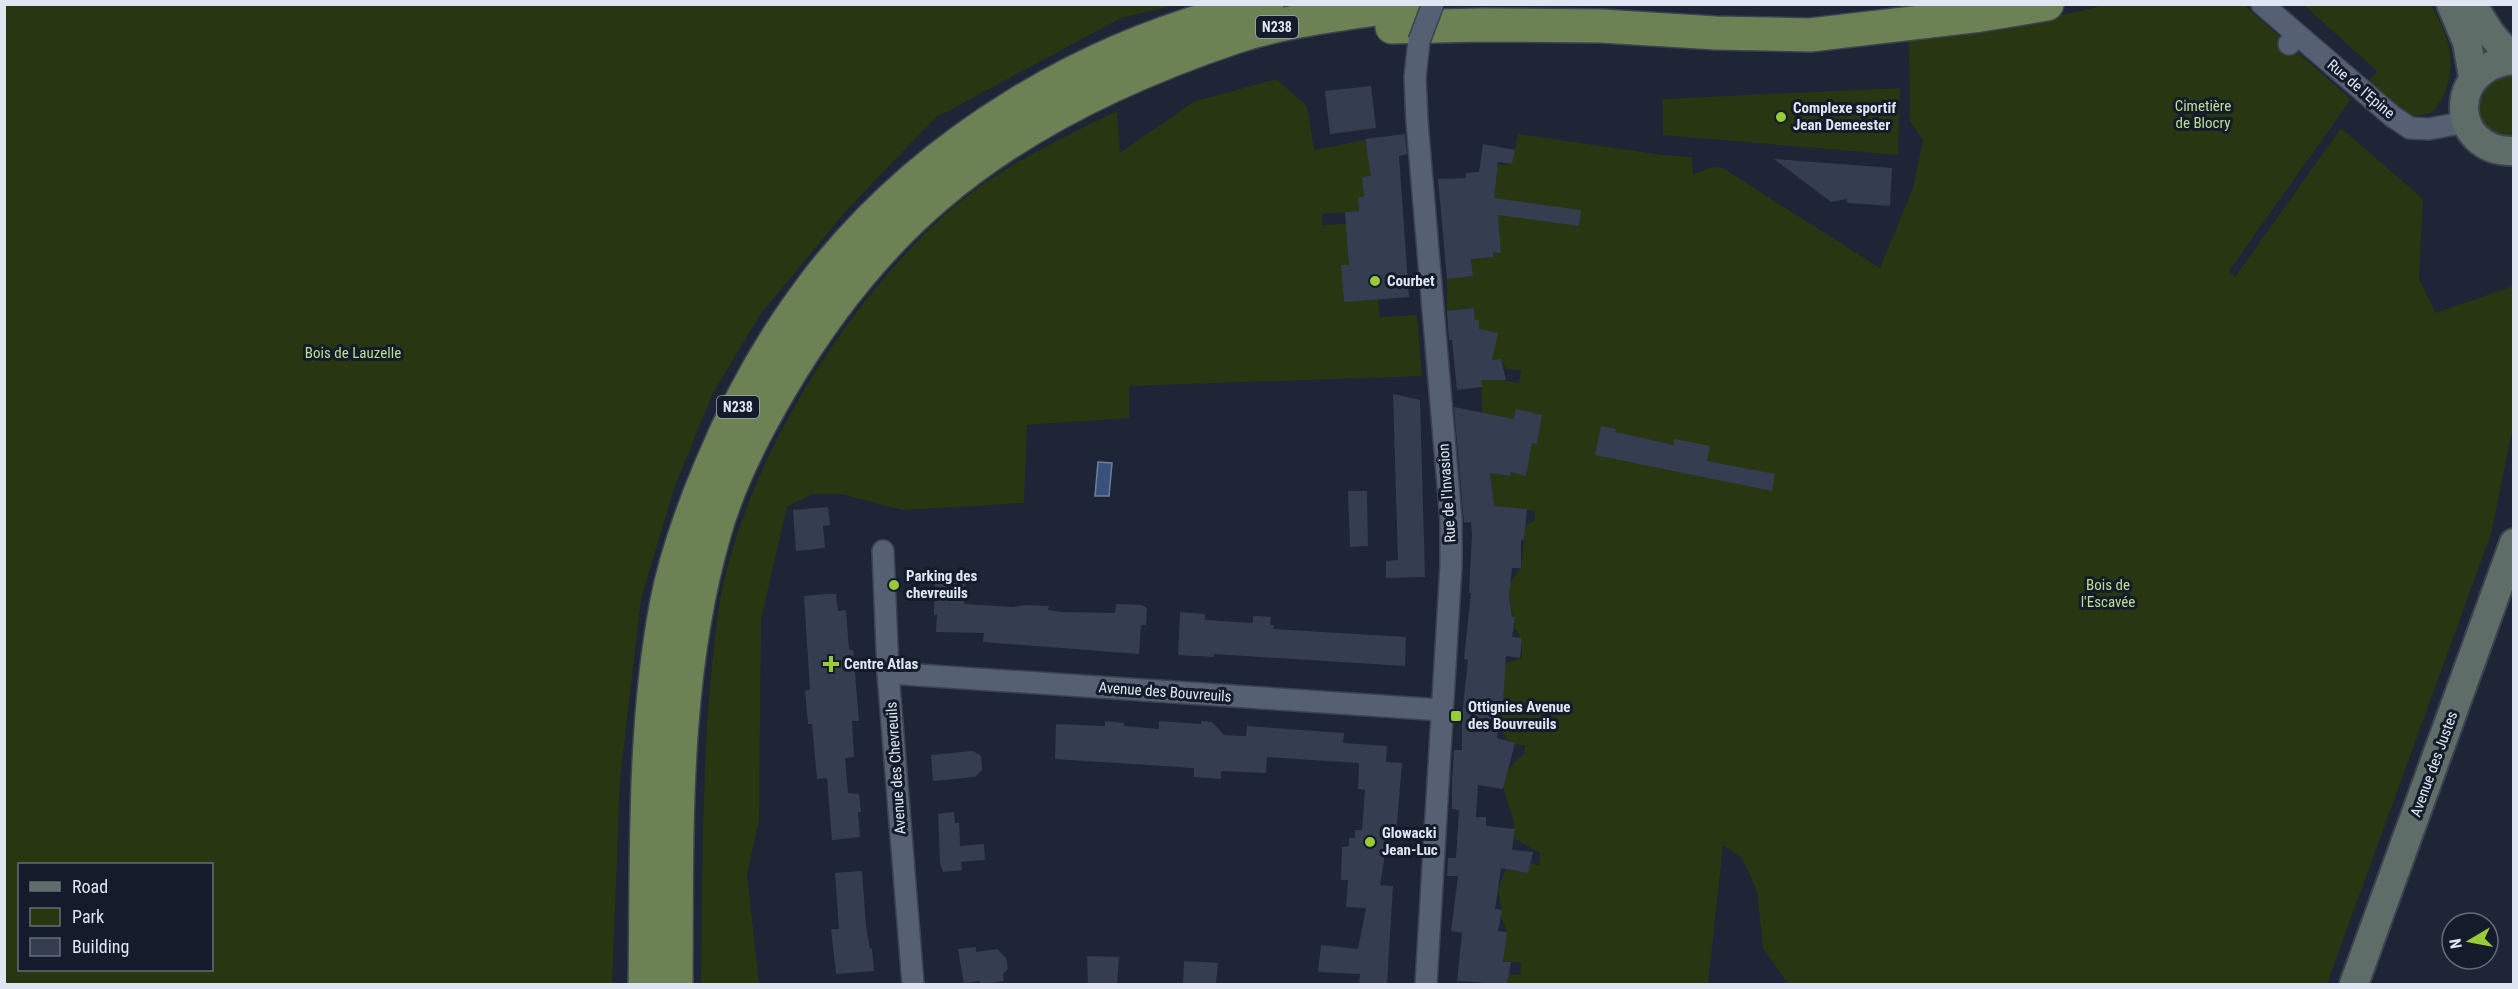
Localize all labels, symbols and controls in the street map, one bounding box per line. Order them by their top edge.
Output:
road number: N238 [1256,16,1298,38]
street label: Rue de l'Epine [2324,56,2398,122]
park label: Cimetière de Blocry [2175,97,2231,132]
place label: Complexe sportif Jean Demeester [1793,99,1896,134]
marker: Complexe sportif Jean Demeester [1774,110,1788,124]
place label: Courbet [1387,272,1435,290]
marker: Courbet [1368,274,1382,288]
park label: Bois de Lauzelle [305,344,401,362]
road number: N238 [717,396,759,418]
street label: Rue de l'Invasion [1435,443,1459,543]
place label: Parking des chevreuils [906,567,977,602]
park label: Bois de l'Escavée [2081,576,2135,611]
marker: Parking des chevreuils [887,578,901,592]
marker: Centre Atlas [822,655,840,673]
place label: Centre Atlas [844,655,918,673]
street label: Avenue des Bouvreuils [1098,678,1232,706]
place label: Ottignies Avenue des Bouvreuils [1468,698,1571,733]
street label: Avenue des Chevreuils [882,701,910,835]
marker: Ottignies Avenue des Bouvreuils [1449,709,1463,723]
street label: Avenue des Justes [2407,709,2461,819]
place label: Glowacki Jean-Luc [1382,824,1438,859]
marker: Glowacki Jean-Luc [1363,835,1377,849]
legend [18,863,213,971]
text: Road [72,876,108,897]
text: Park [72,906,104,927]
north arrow [2440,911,2500,971]
text: Building [72,936,129,957]
text: N [2446,937,2466,950]

